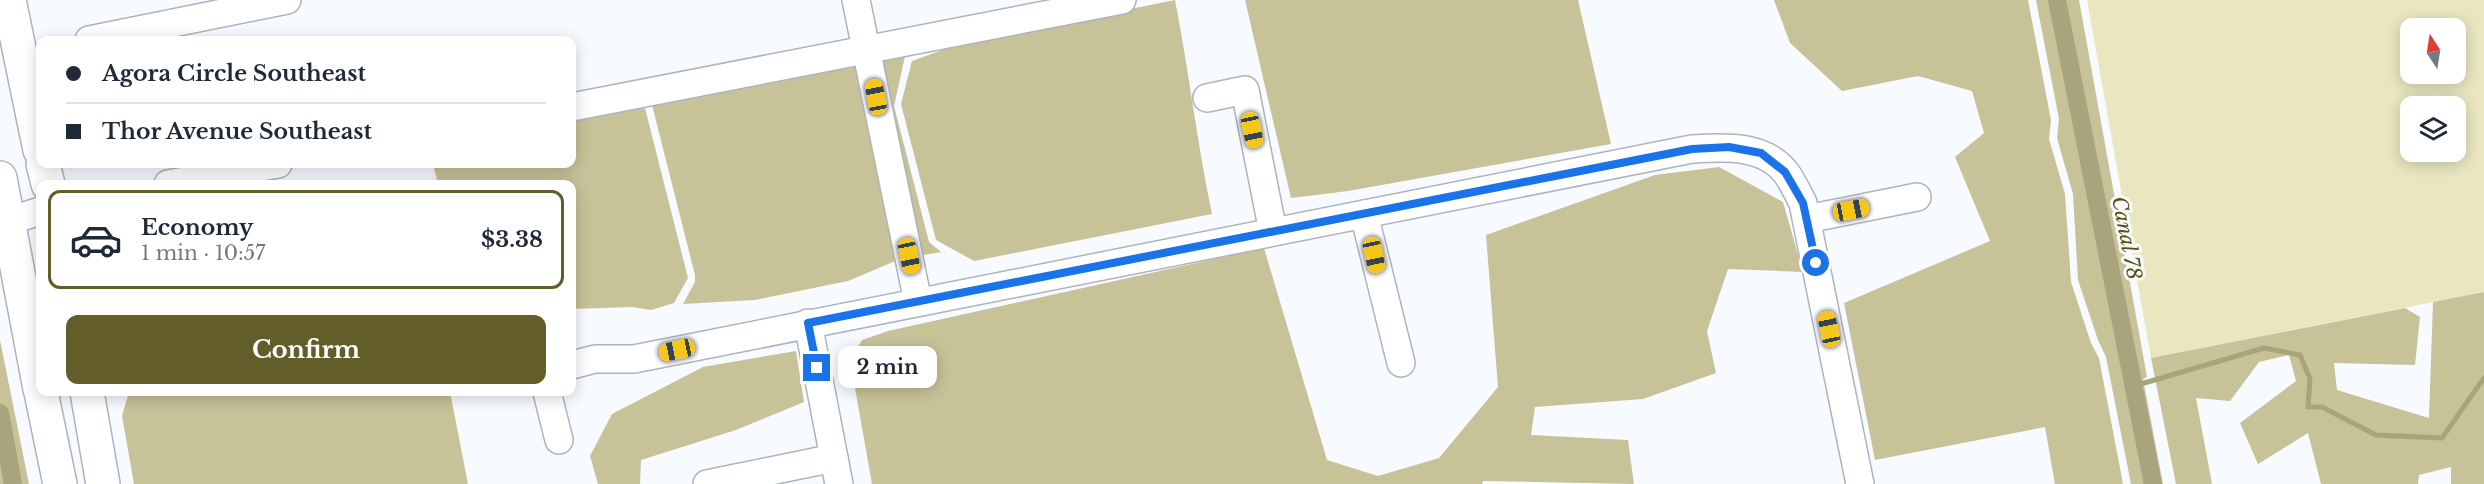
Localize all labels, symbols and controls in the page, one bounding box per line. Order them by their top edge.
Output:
north arrow [2400,18,2466,84]
map controls [2400,18,2466,162]
text: Agora Circle Southeast [102,60,366,87]
car [864,78,888,116]
button: layers [2400,96,2466,162]
car [1239,111,1265,149]
text: Thor Avenue Southeast [102,118,372,145]
water label: Canal 78 [2107,194,2147,282]
car [1832,198,1870,222]
icon: car [69,213,123,267]
text: Economy [141,214,253,241]
text: $3.38 [481,226,543,253]
car [1361,236,1387,274]
car [896,237,922,275]
text: 1 min · 10:57 [141,241,265,265]
route start [1802,249,1829,276]
car [1816,310,1842,348]
button: Confirm [66,315,546,384]
car [658,337,696,363]
callout: 2 min [838,347,937,389]
route end [803,354,830,381]
text: 2 min [856,355,919,379]

